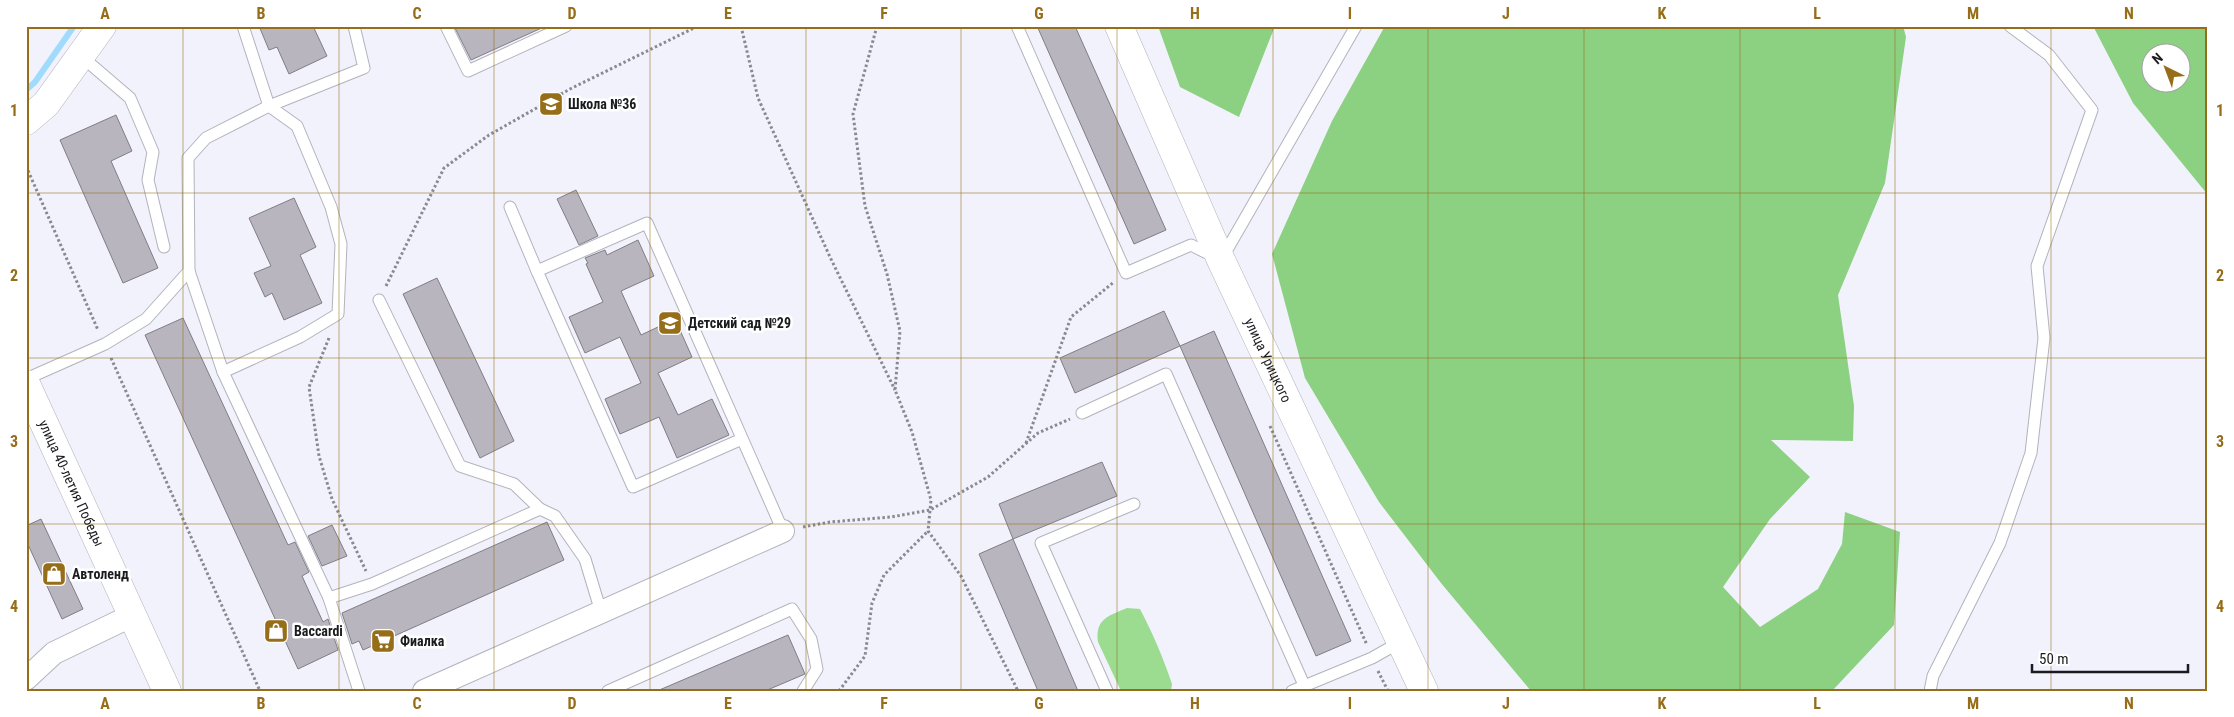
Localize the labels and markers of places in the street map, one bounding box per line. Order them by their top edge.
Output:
school or university icon: Школа №36 [538,91,564,117]
place label: Школа №36 [568,96,636,112]
school or university icon: Детский сад №29 [657,310,683,336]
place label: Детский сад №29 [688,315,791,331]
shop icon: Автоленд [41,561,67,587]
place label: Автоленд [72,566,129,582]
shop icon: Baccardi [263,618,289,644]
place label: Baccardi [294,623,343,639]
supermarket icon: Фиалка [370,628,396,654]
place label: Фиалка [400,633,445,649]

